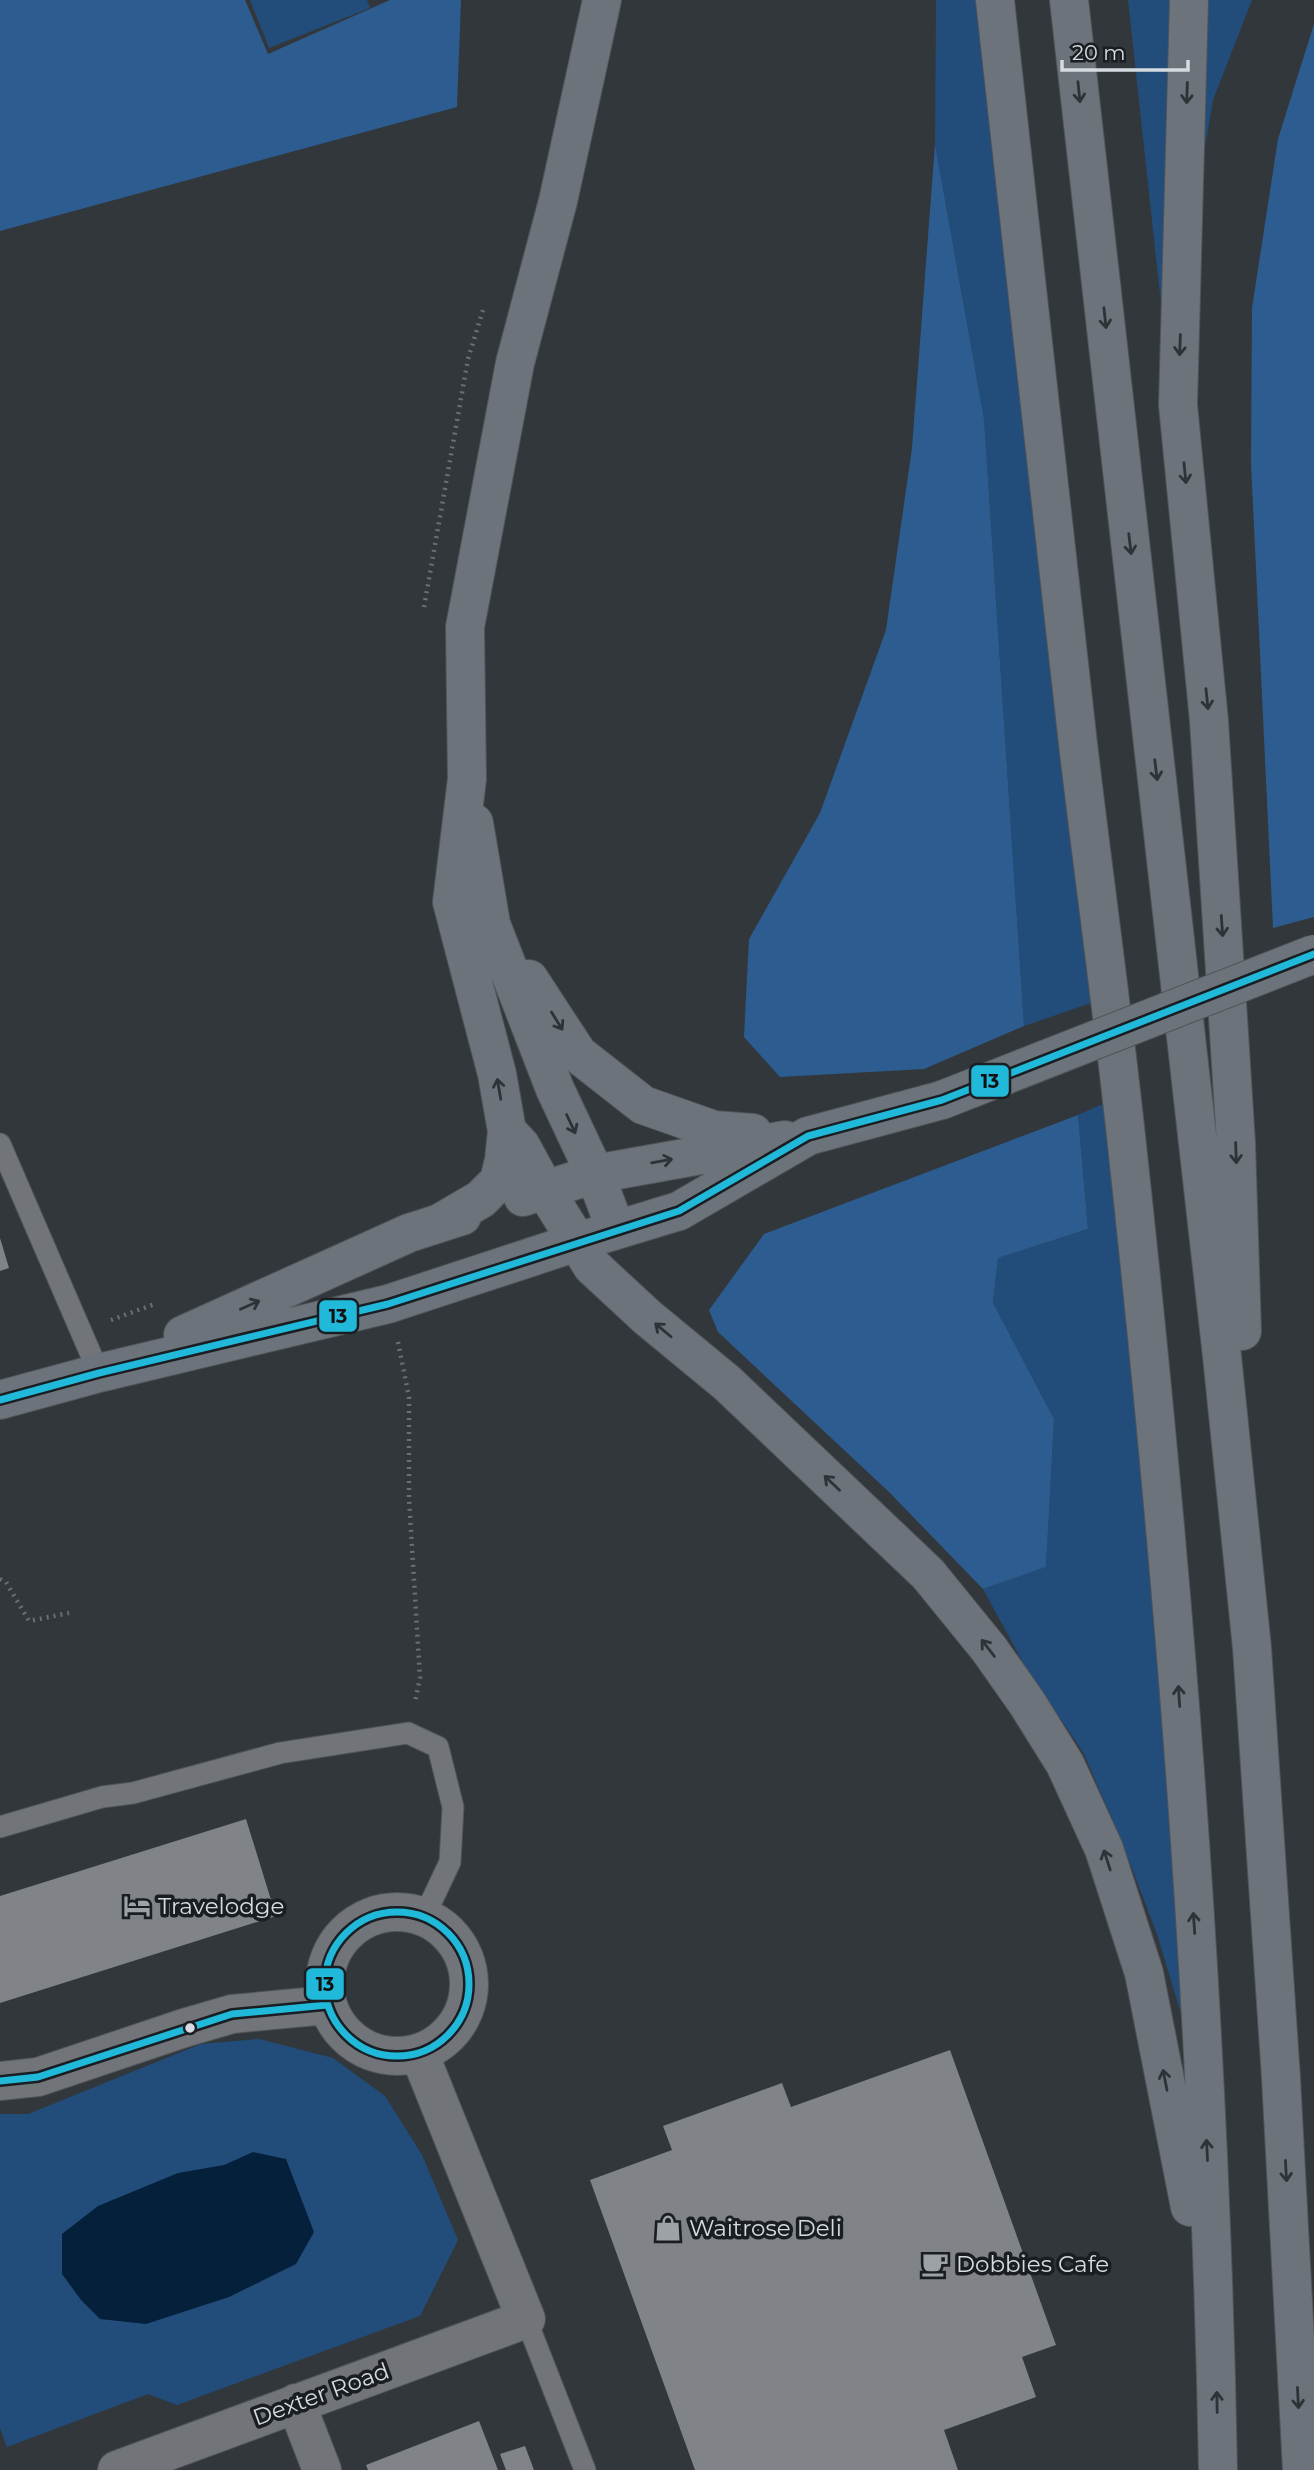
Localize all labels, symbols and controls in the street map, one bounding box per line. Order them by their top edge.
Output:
scale bar [1062,28,1188,72]
text: 20 m [1072,40,1126,65]
one-way arrow [1073,80,1086,103]
one-way arrow [1180,81,1193,104]
one-way arrow [1098,306,1111,329]
one-way arrow [1173,333,1186,356]
one-way arrow [1179,461,1192,484]
one-way arrow [1124,533,1137,555]
one-way arrow [1201,688,1214,710]
one-way arrow [1150,759,1163,781]
one-way arrow [1216,915,1229,937]
one-way arrow [550,1011,565,1030]
line badge: 13 [970,1064,1010,1098]
text: 13 [981,1070,999,1093]
one-way arrow [492,1078,506,1101]
one-way arrow [565,1113,579,1134]
one-way arrow [1230,1142,1243,1165]
one-way arrow [650,1154,673,1167]
one-way arrow [239,1298,260,1311]
line badge: 13 [318,1299,358,1333]
text: 13 [329,1305,347,1328]
one-way arrow [655,1322,673,1338]
one-way arrow [823,1474,840,1491]
one-way arrow [980,1639,995,1658]
one-way arrow [1172,1685,1185,1708]
one-way arrow [1100,1850,1113,1872]
hotel icon: Travelodge [122,1891,152,1921]
place label: Travelodge [158,1892,284,1920]
one-way arrow [1187,1912,1200,1935]
line badge: 13 [305,1967,345,2001]
text: 13 [316,1973,334,1996]
unlabelled marker [183,2021,197,2035]
one-way arrow [1158,2069,1171,2092]
one-way arrow [1200,2139,1213,2162]
one-way arrow [1280,2159,1293,2182]
shop icon: Waitrose Deli [653,2213,683,2243]
place label: Waitrose Deli [689,2214,842,2242]
cafe icon: Dobbies Cafe [920,2249,950,2279]
place label: Dobbies Cafe [956,2250,1109,2278]
street label: Dexter Road [249,2356,393,2432]
one-way arrow [1292,2386,1305,2409]
one-way arrow [1210,2391,1224,2414]

